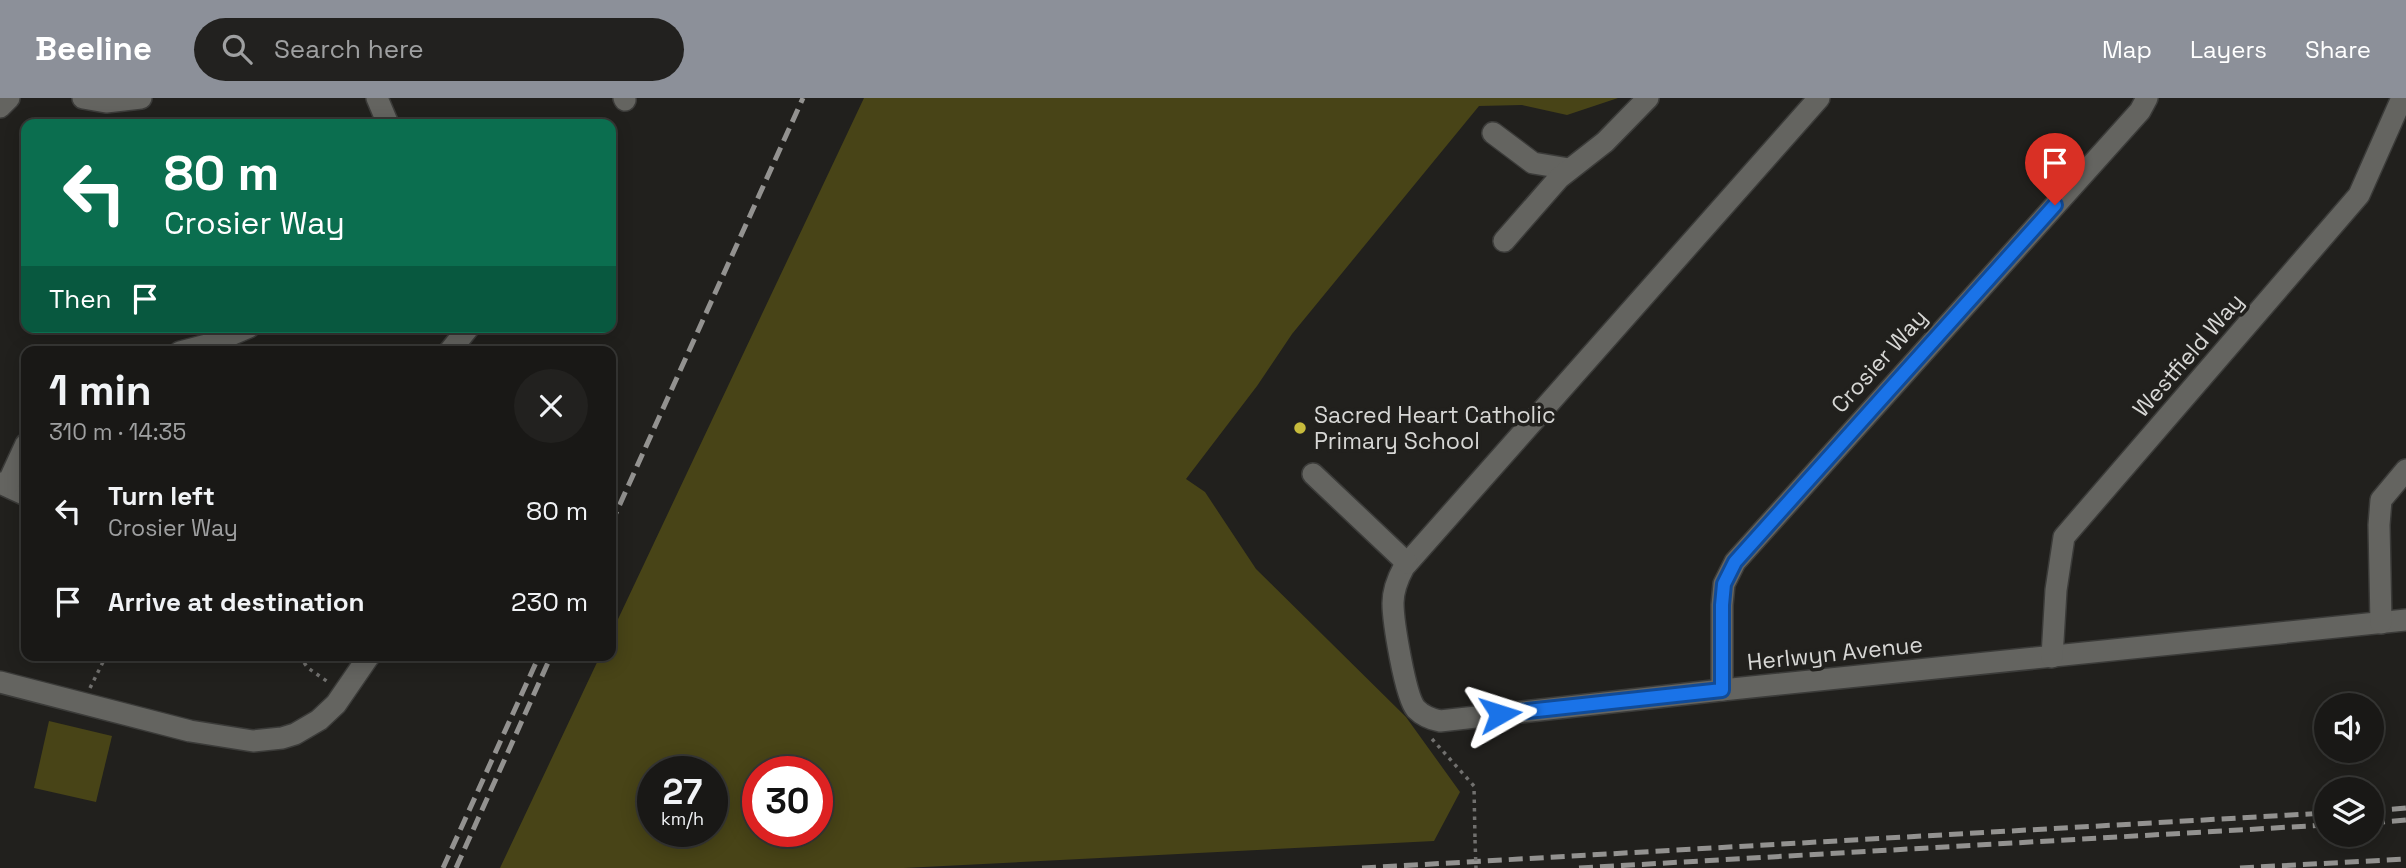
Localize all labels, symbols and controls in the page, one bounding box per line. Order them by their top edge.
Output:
search box [194,18,684,81]
text: Beeline [35,28,152,70]
icon: search [218,30,256,68]
text: Search here [274,32,424,66]
text: Map [2102,34,2152,65]
text: Layers [2190,34,2267,65]
text: Share [2305,34,2371,65]
pin [2025,133,2085,205]
text: 80 m [164,142,279,204]
icon: arrive [2036,144,2074,182]
icon: left [49,147,140,238]
text: Crosier Way [164,203,345,243]
icon: arrive [126,280,164,318]
text: Then [49,282,112,316]
street label: Westfield Way [2126,287,2250,423]
street label: Crosier Way [1824,303,1934,419]
text: 1 min [49,364,152,417]
button: close [514,369,588,443]
place label: Sacred Heart Catholic Primary School [1314,400,1556,456]
text: 310 m · 14:35 [49,417,186,447]
marker: Sacred Heart Catholic Primary School [1292,420,1308,436]
text: Turn left [108,479,215,513]
icon: left [49,492,87,530]
text: 80 m [526,494,588,528]
text: Crosier Way [108,513,238,543]
icon: arrive [49,583,87,621]
text: Arrive at destination [108,585,365,619]
text: 230 m [511,585,588,619]
street label: Herlwyn Avenue [1746,629,1924,677]
position arrow [1463,677,1537,751]
map controls [2314,693,2384,847]
button: sound [2314,693,2384,763]
speed limit sign: 30 [742,756,833,847]
text: 27 [663,770,702,814]
button: layers [2314,777,2384,847]
text: km/h [661,807,704,830]

